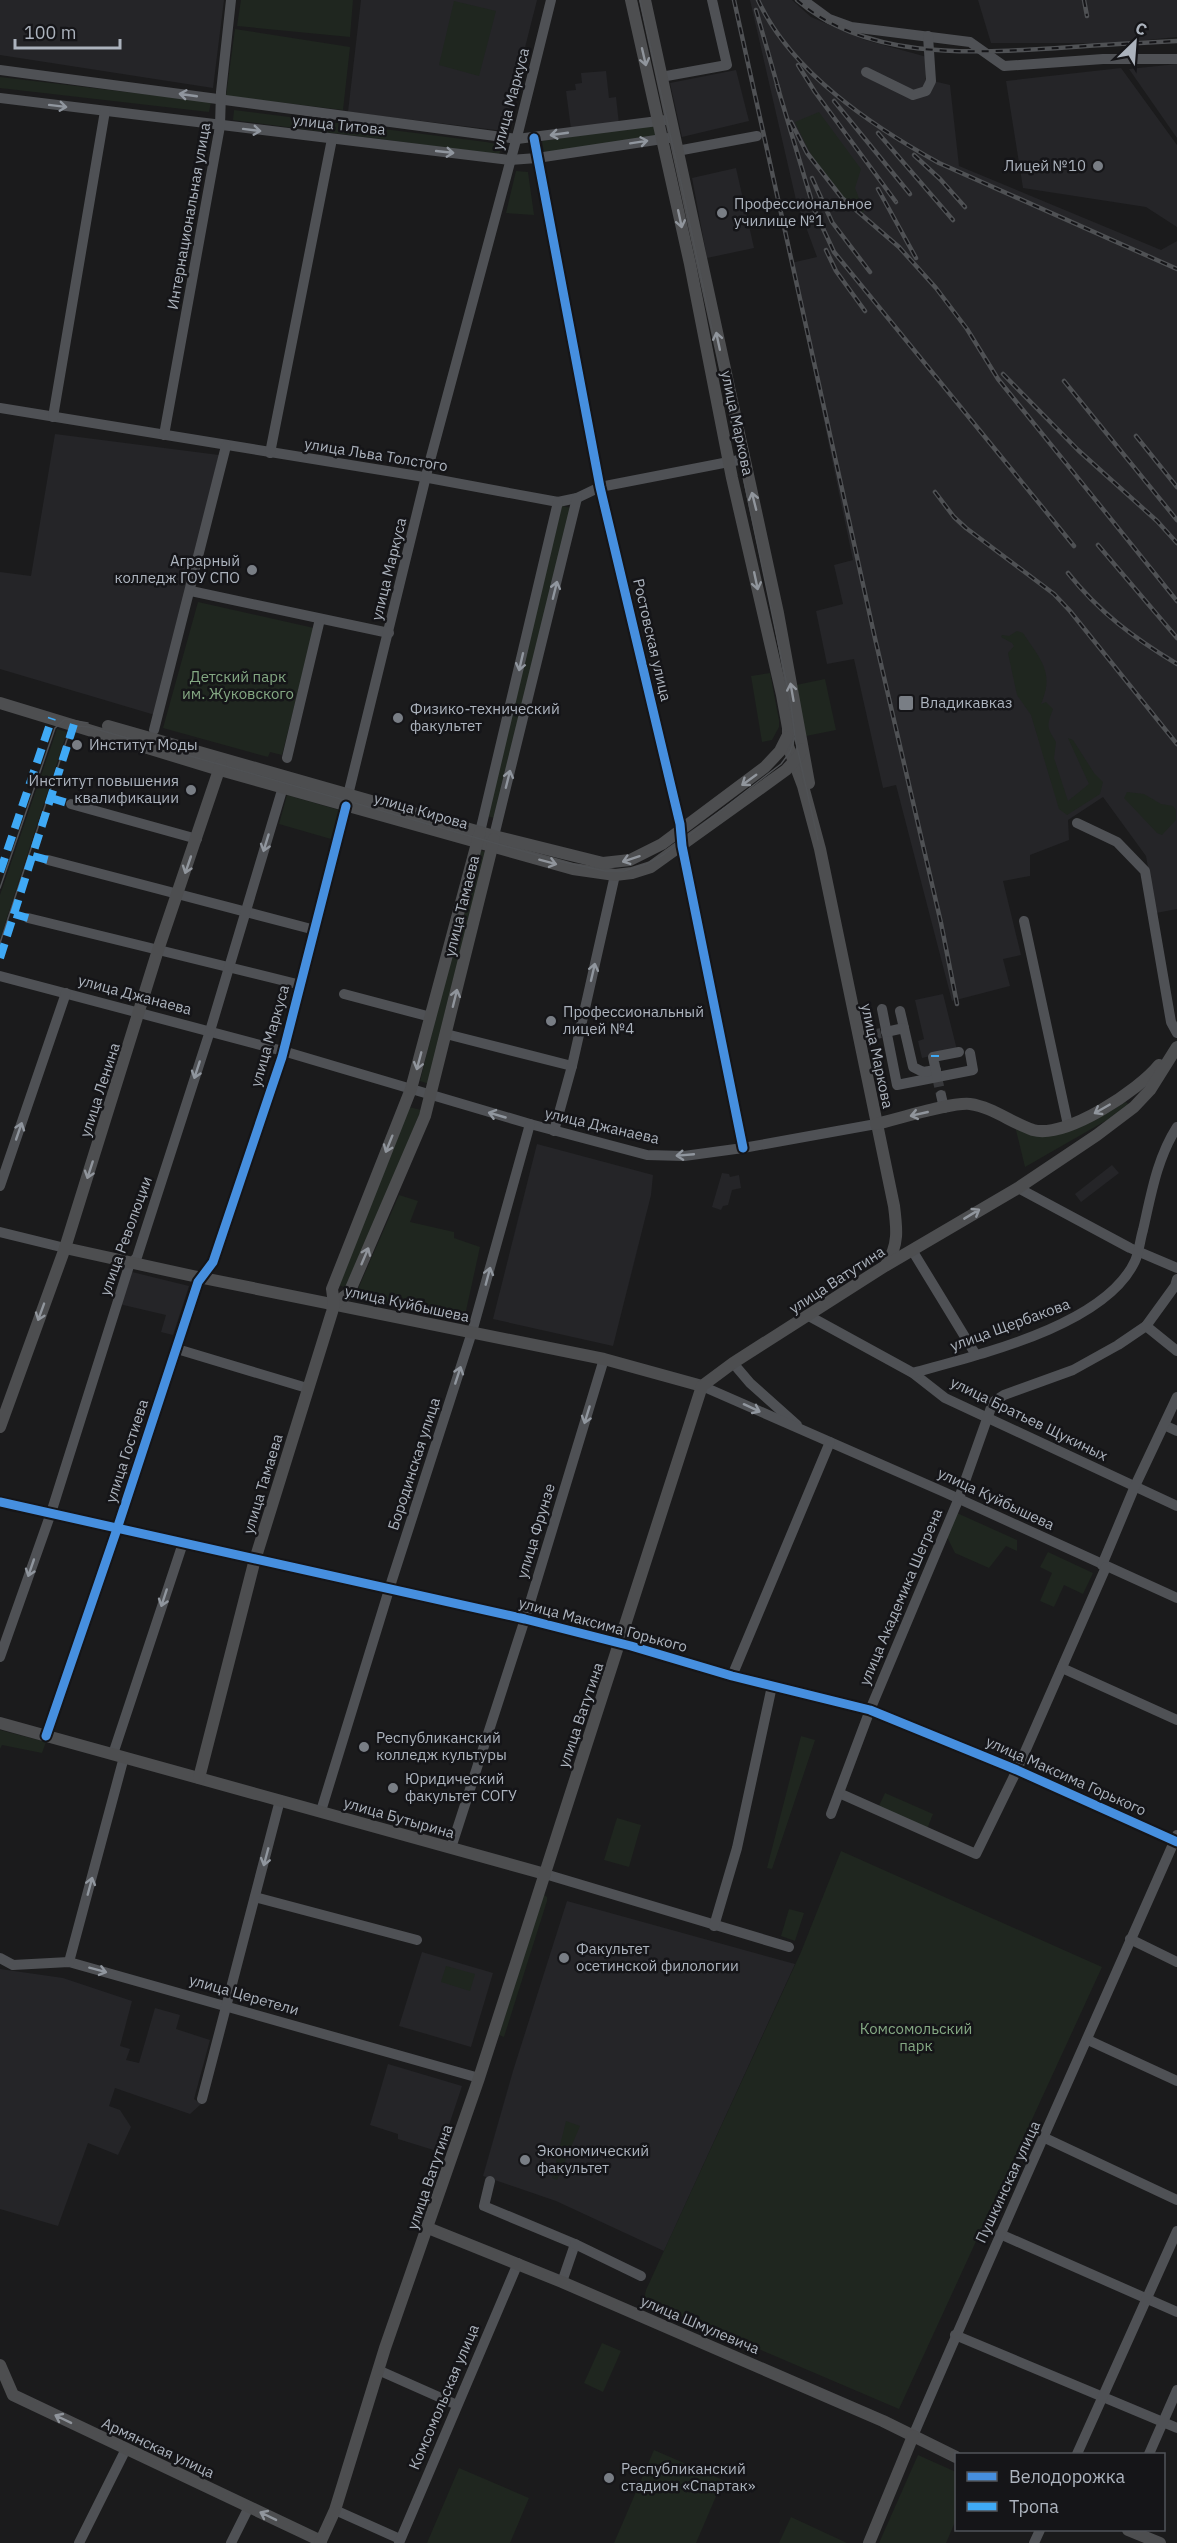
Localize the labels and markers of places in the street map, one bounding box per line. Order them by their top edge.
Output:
place label: Лицей №10 [1004,156,1086,175]
marker: Лицей №10 [1091,159,1105,173]
place label: Профессиональное училище №1 [734,194,872,230]
marker: Профессиональное училище №1 [715,206,729,220]
place label: Аграрный колледж ГОУ СПО [114,551,240,587]
marker: Аграрный колледж ГОУ СПО [245,563,259,577]
place label: Владикавказ [920,693,1012,712]
marker: Владикавказ [897,694,915,712]
place label: Физико-технический факультет [410,699,560,735]
marker: Физико-технический факультет [391,711,405,725]
place label: Институт Моды [89,735,198,754]
marker: Институт Моды [70,738,84,752]
place label: Институт повышения квалификации [29,771,179,807]
marker: Институт повышения квалификации [184,783,198,797]
place label: Профессиональный лицей №4 [563,1002,704,1038]
marker: Профессиональный лицей №4 [544,1014,558,1028]
place label: Республиканский колледж культуры [376,1728,507,1764]
marker: Республиканский колледж культуры [357,1740,371,1754]
place label: Юридический факультет СОГУ [405,1769,517,1805]
marker: Юридический факультет СОГУ [386,1781,400,1795]
place label: Факультет осетинской филологии [576,1939,739,1975]
marker: Факультет осетинской филологии [557,1951,571,1965]
place label: Экономический факультет [537,2141,649,2177]
marker: Экономический факультет [518,2153,532,2167]
place label: Республиканский стадион «Спартак» [621,2459,756,2495]
marker: Республиканский стадион «Спартак» [602,2471,616,2485]

